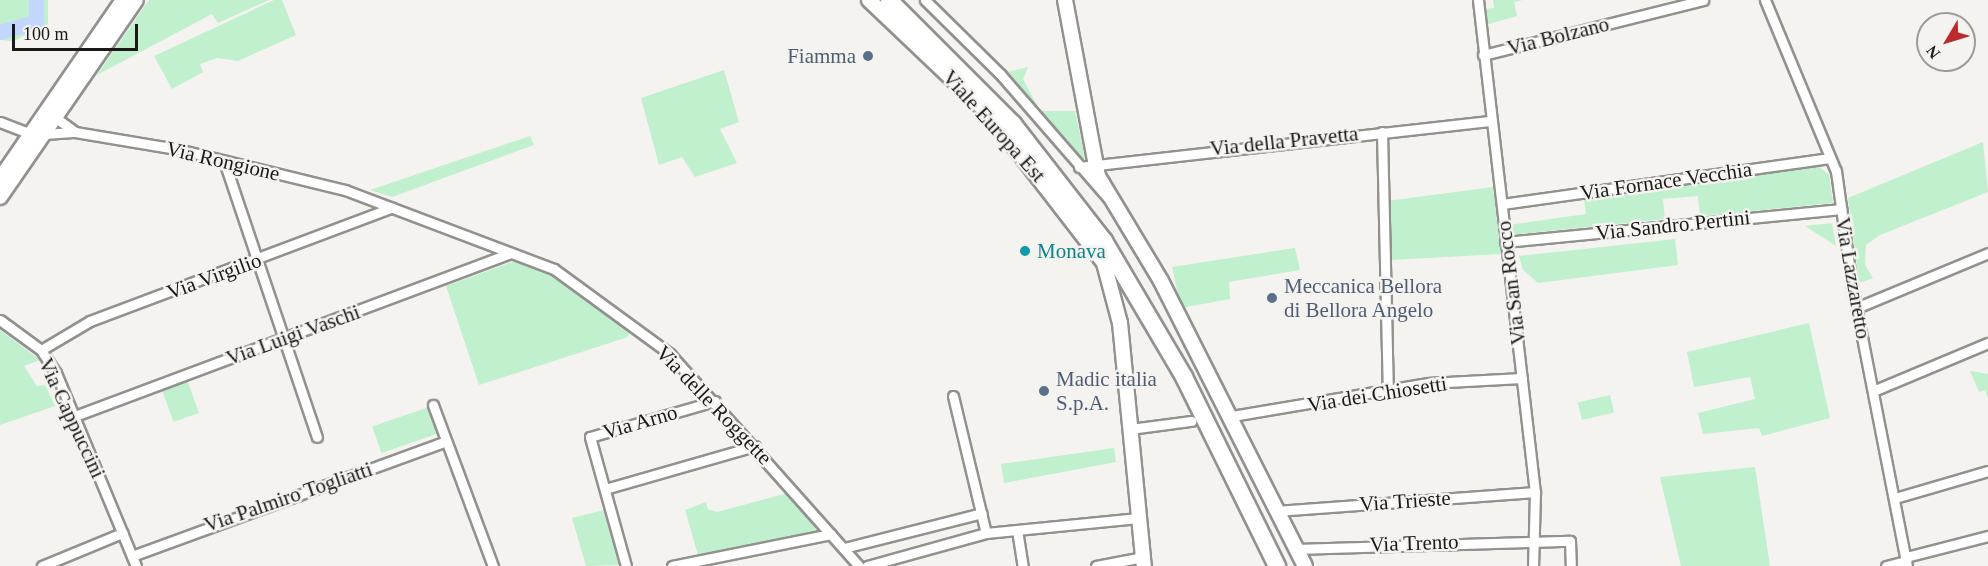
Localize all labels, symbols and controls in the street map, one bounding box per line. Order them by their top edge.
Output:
street label: Via Bolzano [1504,11,1612,61]
scale bar [15,12,141,50]
north arrow [1916,12,1976,72]
text: 100 m [23,24,69,44]
text: N [1923,42,1943,62]
place label: Fiamma [787,43,856,69]
marker: Fiamma [861,49,875,63]
street label: Viale Europa Est [937,65,1051,187]
street label: Via della Pravetta [1209,121,1359,161]
street label: Via Rongione [164,136,282,186]
street label: Via Fornace Vecchia [1578,156,1754,206]
street label: Via Sandro Pertini [1595,204,1751,246]
street label: Via Lazzaretto [1830,215,1876,341]
street label: Via San Rocco [1491,220,1531,346]
place label: Monava [1037,238,1106,264]
marker: Monava [1018,244,1032,258]
street label: Via Virgilio [163,247,265,305]
place label: Meccanica Bellora di Bellora Angelo [1284,273,1442,323]
marker: Meccanica Bellora di Bellora Angelo [1265,291,1279,305]
street label: Via Luigi Vaschi [222,299,364,371]
street label: Via delle Roggette [651,340,777,470]
street label: Via Cappuccini [33,354,111,482]
place label: Madic italia S.p.A. [1056,366,1157,416]
street label: Via dei Chiosetti [1305,371,1449,417]
marker: Madic italia S.p.A. [1037,384,1051,398]
street label: Via Arno [599,399,681,445]
street label: Via Palmiro Togliatti [200,456,376,538]
street label: Via Trieste [1358,485,1452,517]
street label: Via Trento [1369,529,1459,557]

